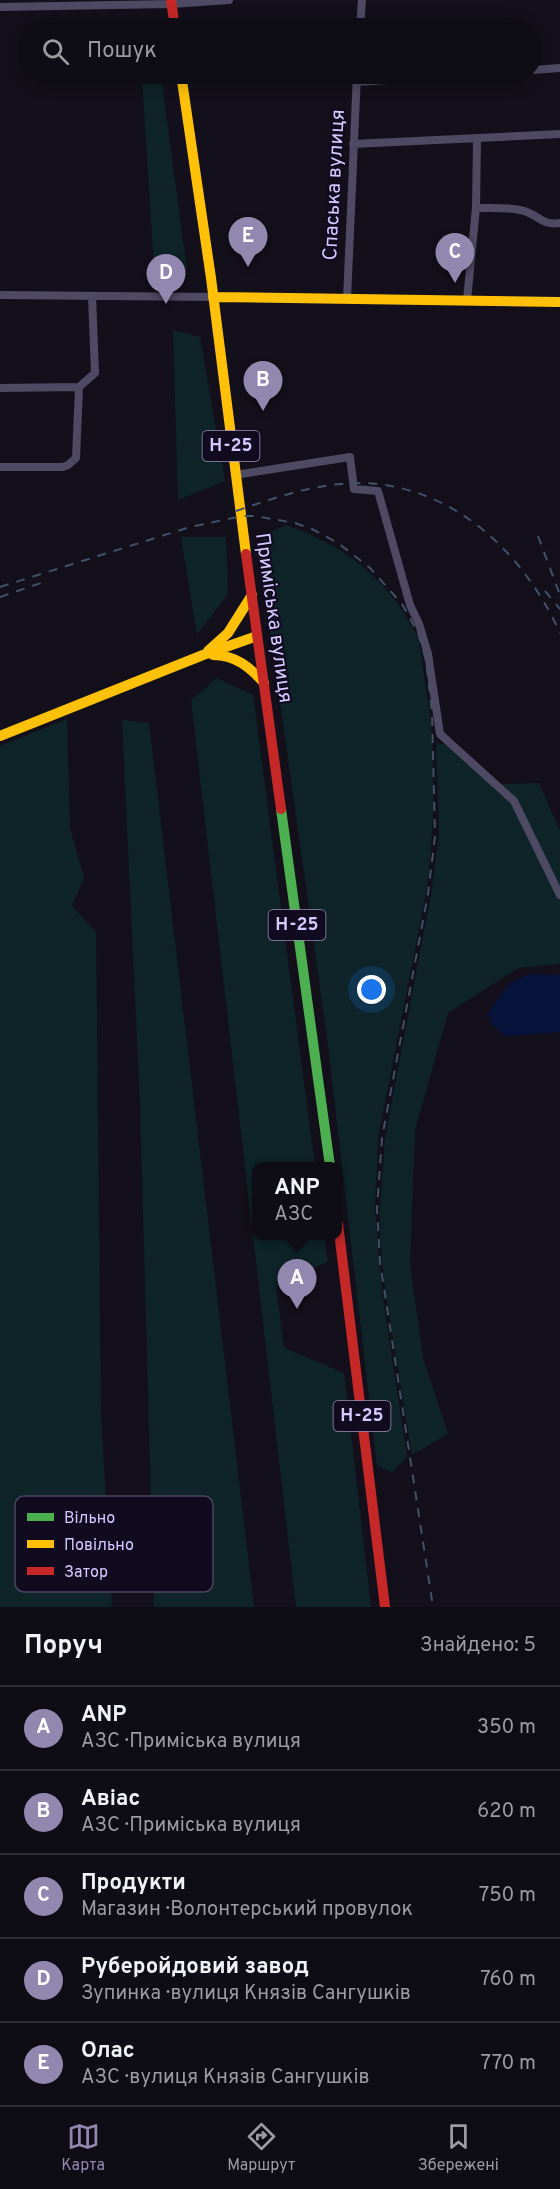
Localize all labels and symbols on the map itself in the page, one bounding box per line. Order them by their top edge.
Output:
street label: Спаська вулиця [318,109,352,261]
pin: E [228,218,268,267]
pin: C [436,234,474,283]
pin: D [146,254,186,304]
pin: B [244,362,282,411]
road number: Н-25 [202,431,260,461]
street label: Приміська вулиця [248,531,298,705]
road number: Н-25 [268,910,326,940]
your location [357,975,386,1004]
pin: A [278,1260,316,1309]
road number: Н-25 [334,1401,391,1431]
legend [15,1496,213,1592]
text: Вільно [64,1509,115,1529]
text: Повільно [64,1536,134,1556]
text: Затор [64,1563,108,1583]

